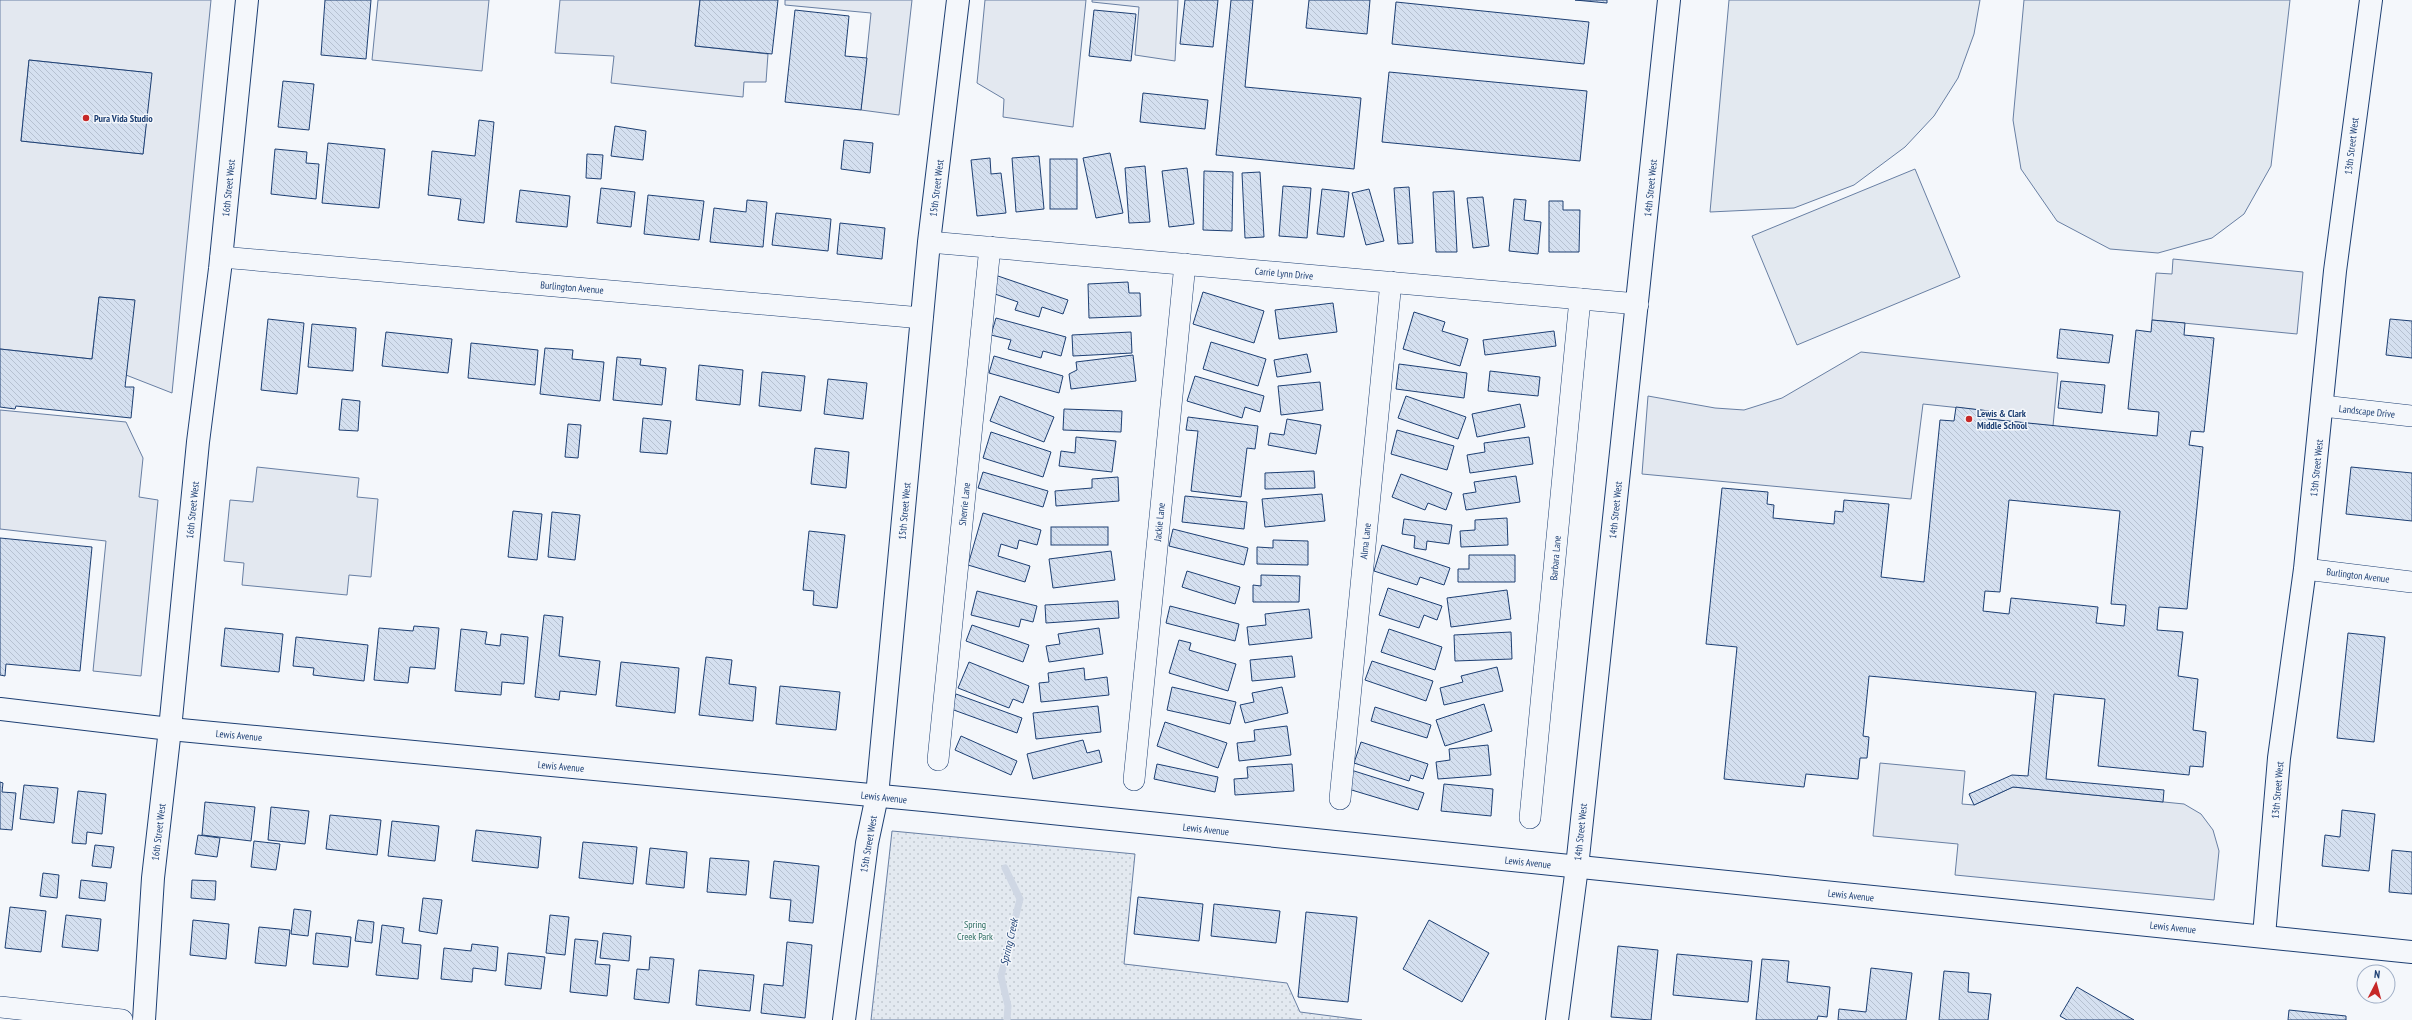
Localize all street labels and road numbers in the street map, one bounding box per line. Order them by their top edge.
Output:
street label: 13th Street West [2342,116,2361,175]
street label: 15th Street West [927,158,946,217]
street label: 16th Street West [219,159,238,217]
street label: 14th Street West [1641,159,1660,217]
street label: Carrie Lynn Drive [1254,264,1314,283]
street label: Burlington Avenue [540,278,604,297]
street label: Landscape Drive [2338,402,2396,421]
street label: 13th Street West [2307,439,2326,497]
street label: 16th Street West [183,481,202,539]
street label: 14th Street West [1606,481,1625,539]
street label: 15th Street West [896,482,914,540]
street label: Sherrie Lane [956,482,973,526]
street label: Jackie Lane [1151,502,1168,543]
street label: Alma Lane [1357,522,1374,560]
street label: Barbara Lane [1547,535,1564,581]
street label: Burlington Avenue [2326,565,2390,586]
street label: Lewis Avenue [215,727,263,744]
street label: Lewis Avenue [537,758,585,775]
street label: 13th Street West [2269,761,2287,819]
street label: Lewis Avenue [860,789,908,806]
street label: 16th Street West [149,802,168,861]
street label: 14th Street West [1571,803,1590,861]
street label: 15th Street West [857,814,880,874]
street label: Lewis Avenue [1182,821,1230,838]
street label: Lewis Avenue [1504,854,1552,871]
street label: Lewis Avenue [1827,887,1875,904]
street label: Lewis Avenue [2149,919,2197,936]

